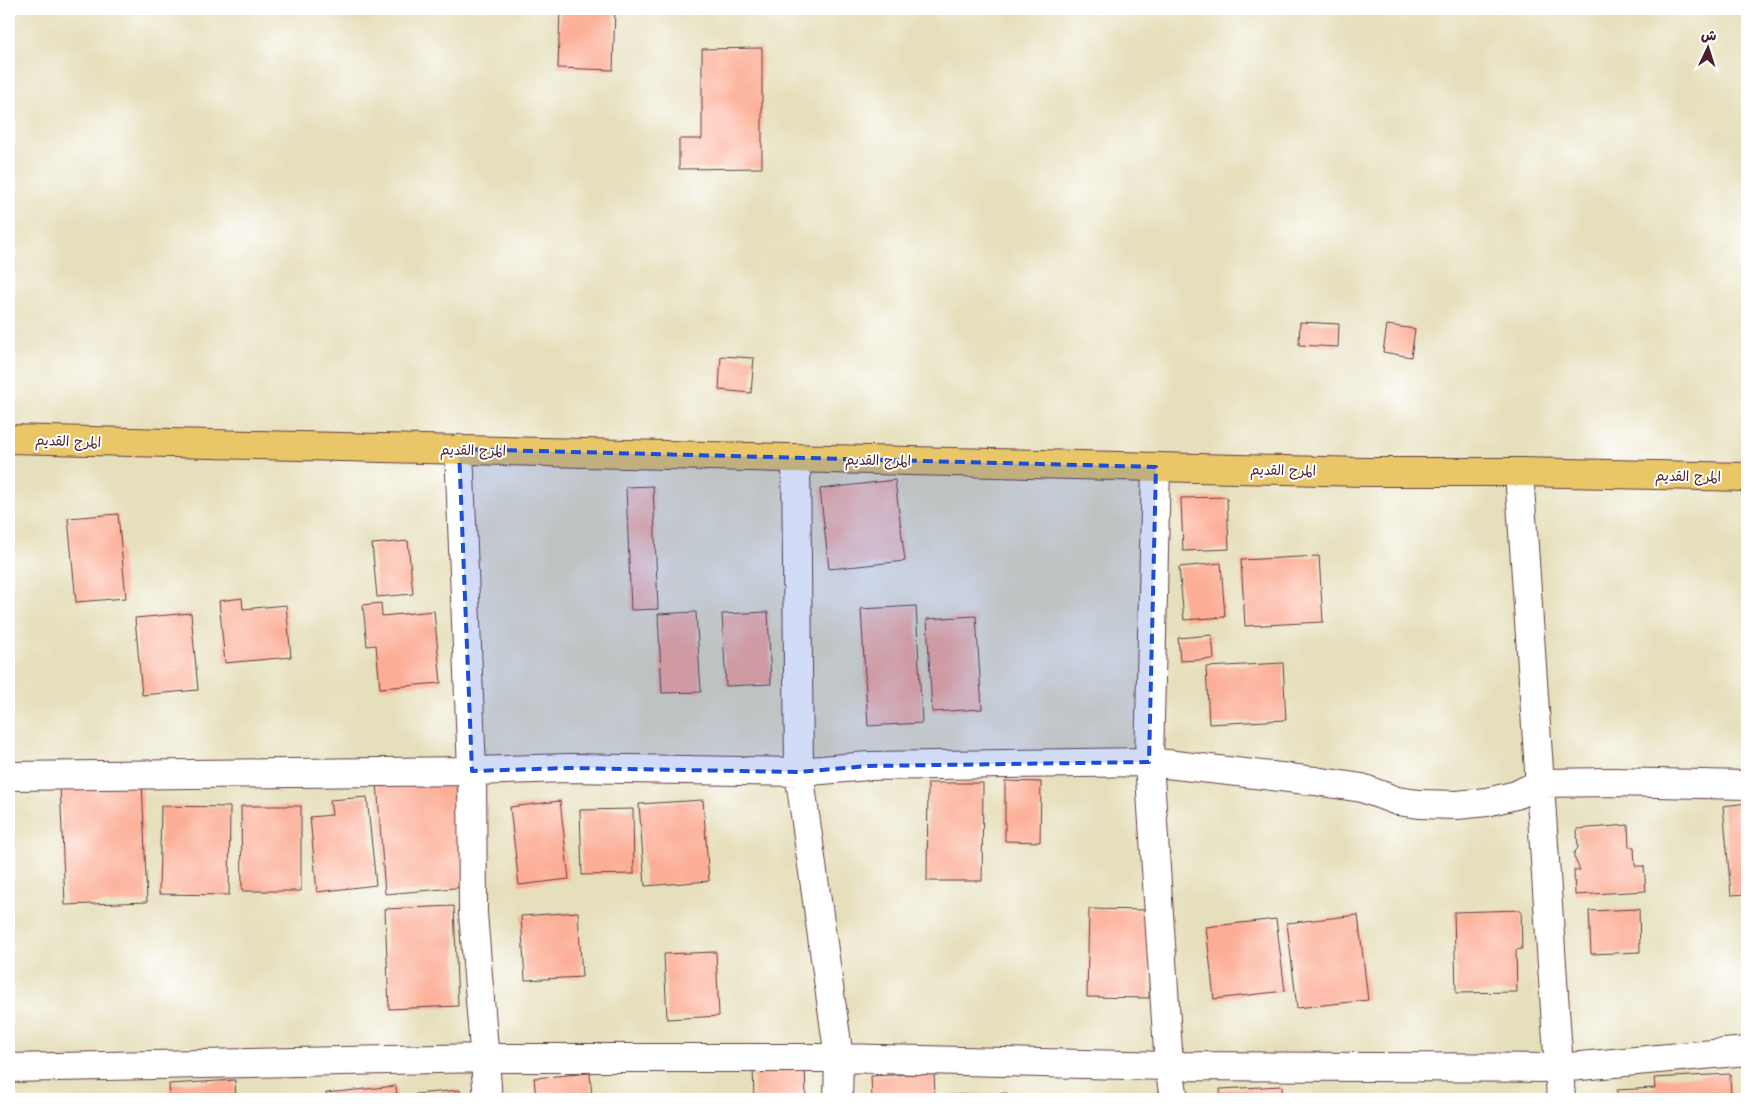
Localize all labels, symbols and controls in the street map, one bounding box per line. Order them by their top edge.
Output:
north arrow [1684,22,1734,72]
text: ش [1701,26,1717,45]
street label: المرج القديم [35,431,101,453]
street label: المرج القديم [440,440,506,462]
street label: المرج القديم [845,450,911,472]
street label: المرج القديم [1250,460,1316,482]
street label: المرج القديم [1655,466,1721,488]

